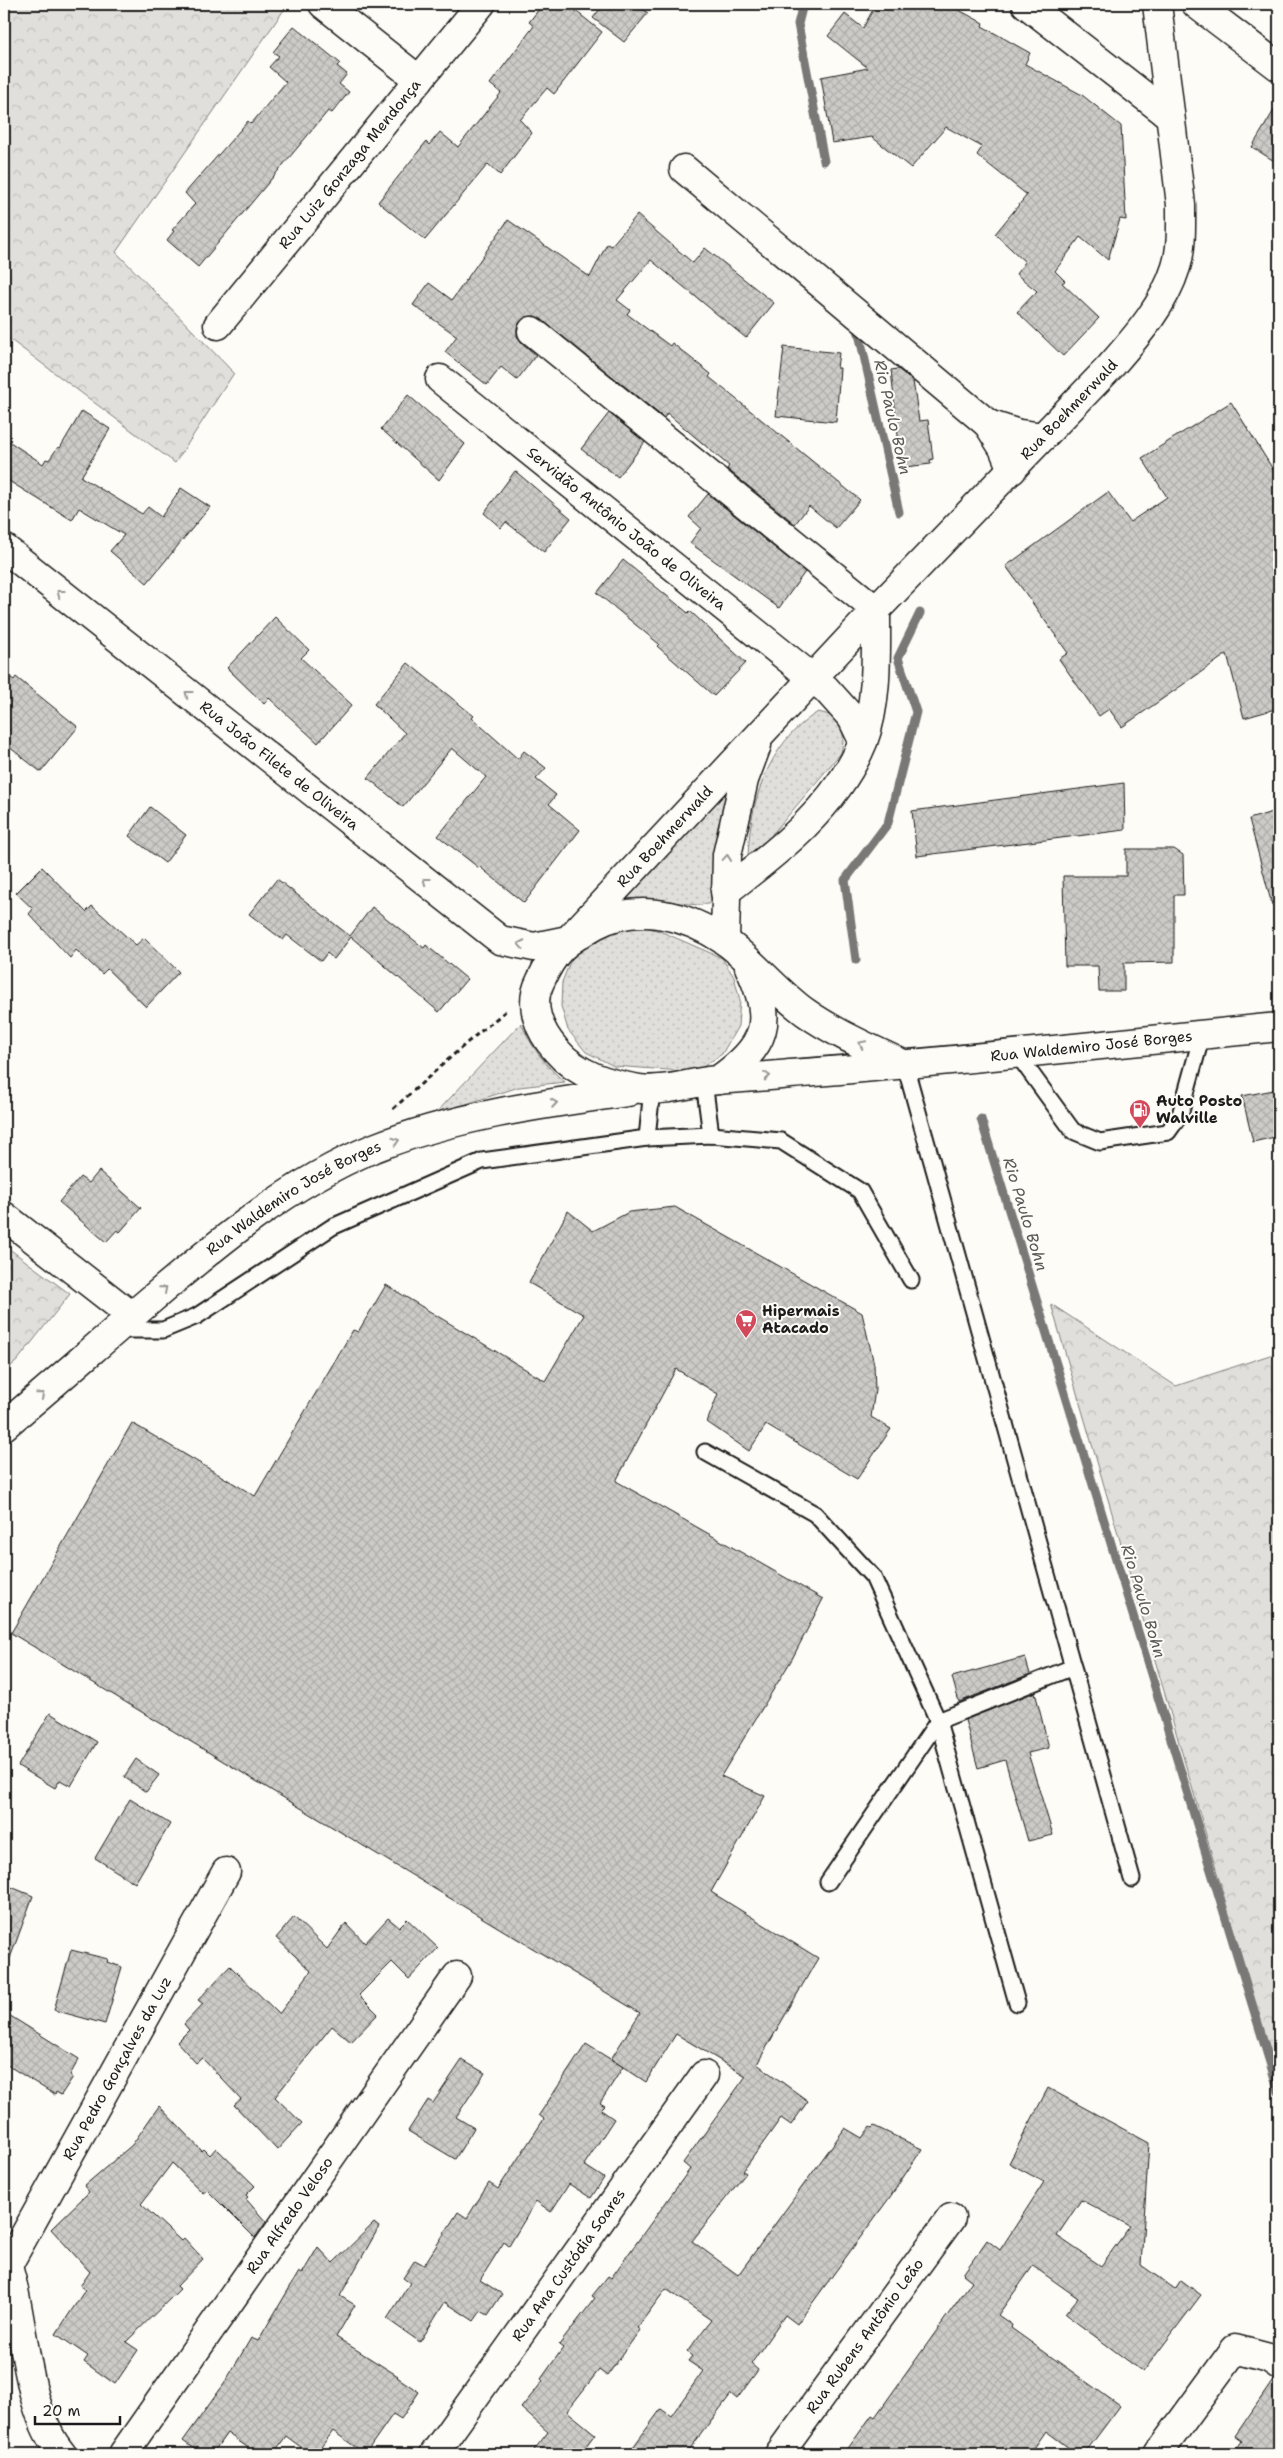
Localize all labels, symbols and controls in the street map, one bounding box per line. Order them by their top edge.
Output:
street label: Rua Luiz Gonzaga Mendonça [274,74,426,253]
street label: Rua Boehmerwald [1016,355,1122,464]
water label: Rio Paulo Bohn [869,357,916,477]
street label: Servidão Antônio João de Oliveira [523,443,731,615]
one-way arrow [57,590,66,599]
one-way arrow [185,691,194,699]
street label: Rua João Filete de Oliveira [196,697,364,835]
street label: Rua Boehmerwald [612,781,718,892]
one-way arrow [721,853,732,861]
one-way arrow [422,877,431,886]
one-way arrow [516,939,525,950]
street label: Rua Waldemiro José Borges [989,1026,1193,1066]
one-way arrow [858,1040,867,1050]
one-way arrow [763,1071,771,1082]
place label: Auto Posto Walville [1156,1091,1243,1128]
one-way arrow [549,1098,558,1108]
fuel station icon: Auto Posto Walville [1128,1098,1152,1129]
street label: Rua Waldemiro José Borges [202,1136,384,1260]
one-way arrow [391,1137,400,1147]
water label: Rio Paulo Bohn [998,1155,1053,1273]
one-way arrow [158,1286,167,1295]
place label: Hipermais Atacado [762,1301,840,1338]
supermarket icon: Hipermais Atacado [734,1308,758,1339]
one-way arrow [35,1392,44,1401]
water label: Rio Paulo Bohn [1116,1542,1171,1660]
street label: Rua Pedro Gonçalves da Luz [58,1973,176,2164]
street label: Rua Alfredo Veloso [242,2153,338,2278]
street label: Rua Ana Custódia Soares [507,2185,630,2345]
street label: Rua Rubens Antônio Leão [802,2254,928,2418]
scale bar [35,2393,120,2425]
text: 20 m [42,2401,81,2421]

